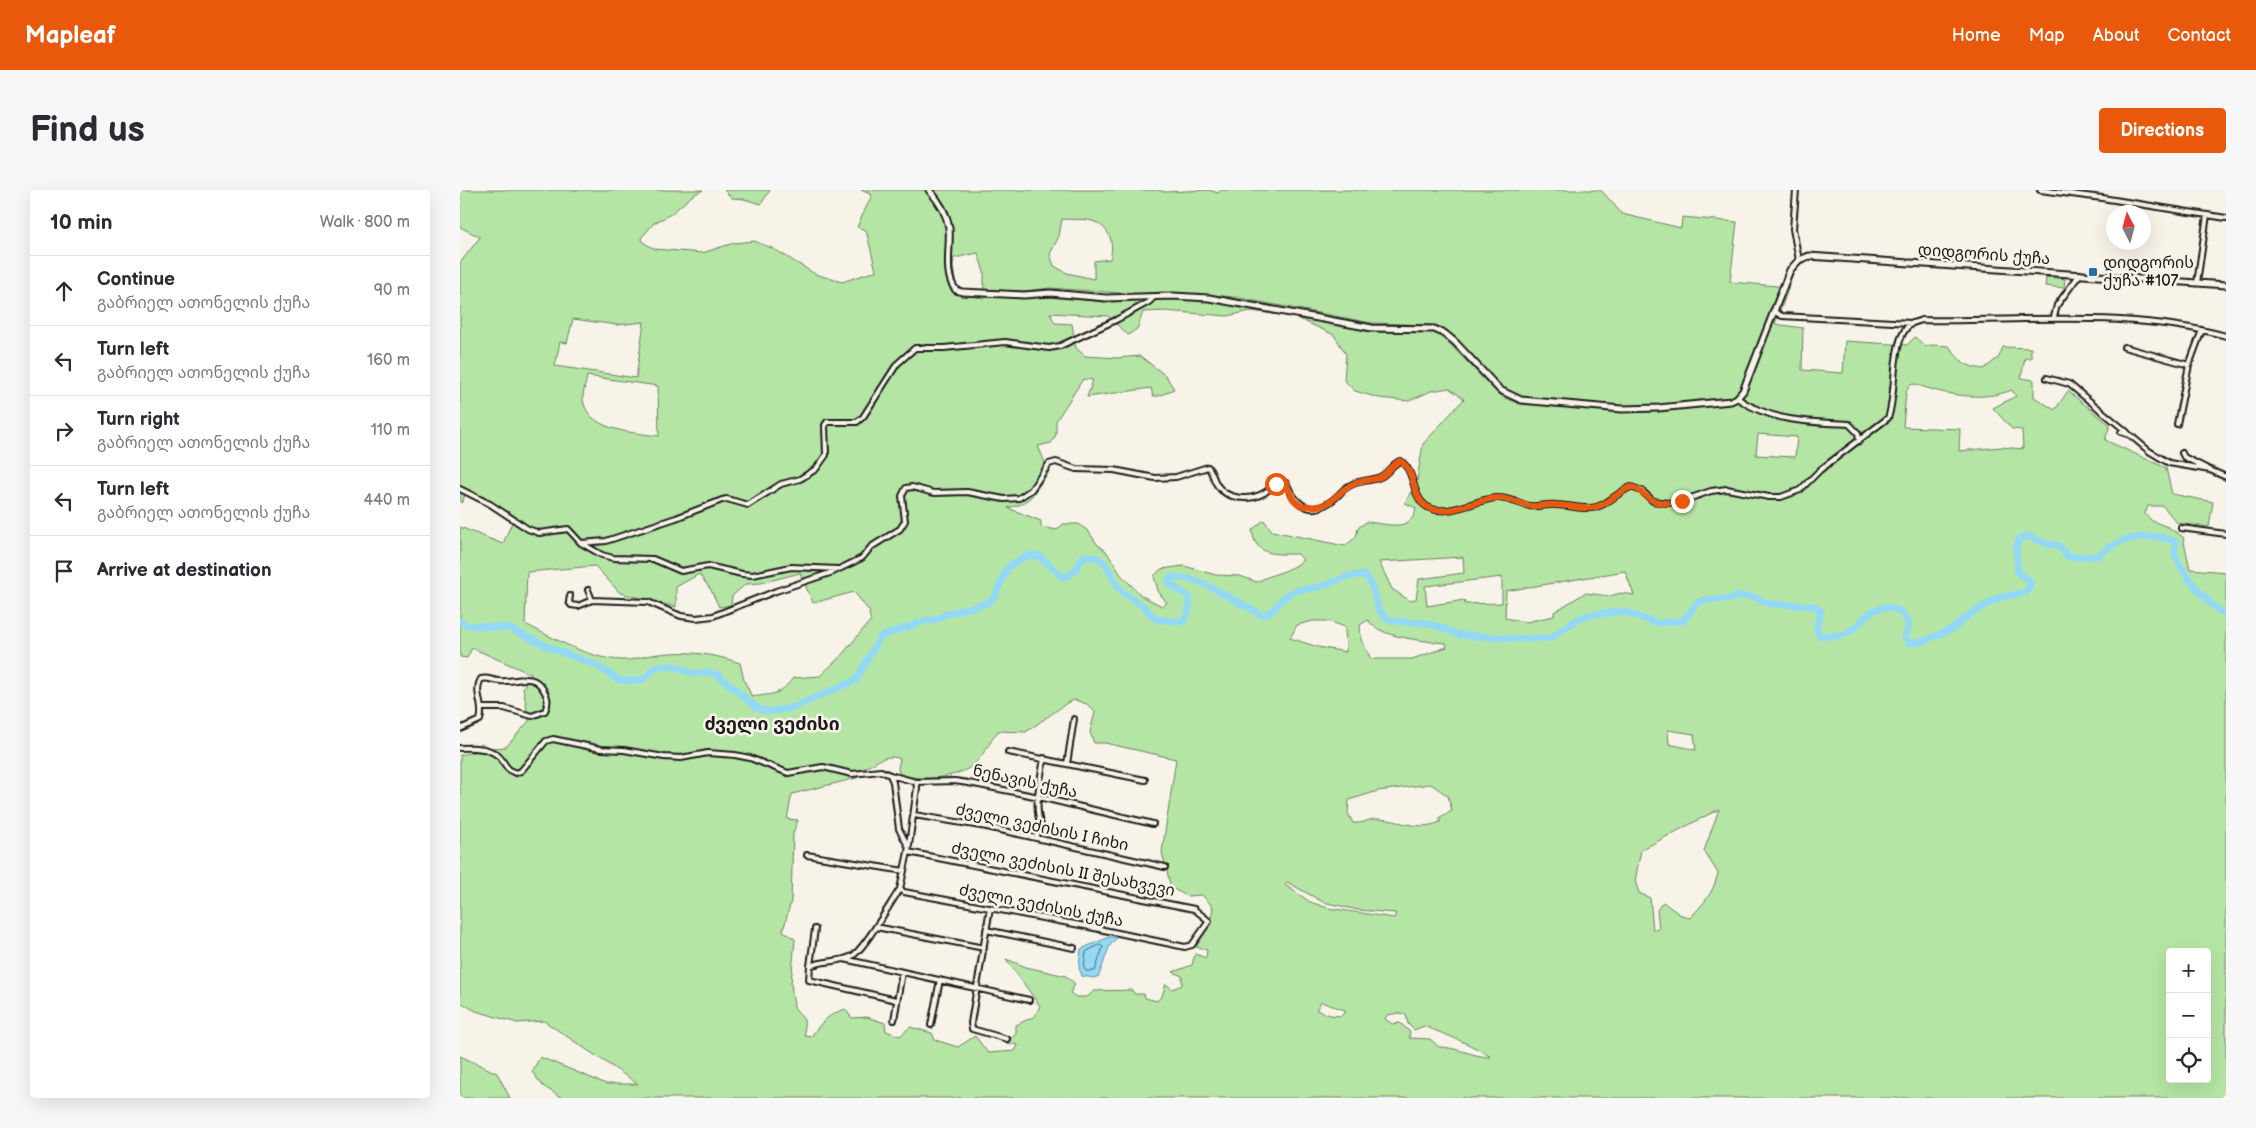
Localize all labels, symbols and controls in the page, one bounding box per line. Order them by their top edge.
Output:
text: Mapleaf [25,21,116,50]
text: Home [1952,25,2001,46]
text: Map [2029,25,2065,46]
text: About [2093,25,2140,46]
text: Contact [2168,25,2231,46]
button: Directions [2099,108,2226,153]
text: Find us [30,109,145,152]
north arrow [2106,205,2151,250]
text: 10 min [50,210,112,235]
text: Walk · 800 m [320,213,410,232]
street label: დიდგორის ქუჩა [1917,241,2051,269]
place label: დიდგორის ქუჩა #107 [2103,254,2194,291]
marker: დიდგორის ქუჩა #107 [2087,266,2099,278]
text: Continue [97,268,175,291]
icon: ahead [50,277,78,305]
text: 90 m [374,281,410,300]
text: გაბრიელ ათონელის ქუჩა [97,294,310,313]
text: Turn left [97,338,169,361]
icon: left [50,347,78,375]
text: 160 m [367,351,410,370]
text: გაბრიელ ათონელის ქუჩა [97,364,310,383]
text: Turn right [97,408,180,431]
icon: right [50,417,78,445]
text: 110 m [371,421,410,440]
text: გაბრიელ ათონელის ქუჩა [97,434,310,453]
route start [1265,473,1288,496]
text: Turn left [97,478,169,501]
icon: left [50,487,78,515]
route end [1671,490,1694,513]
text: 440 m [364,491,410,510]
text: გაბრიელ ათონელის ქუჩა [97,504,310,523]
icon: arrive [50,557,78,585]
text: Arrive at destination [97,559,272,582]
district label: ძველი ვეძისი [704,714,840,735]
street label: ნენავის ქუჩა [971,762,1079,802]
street label: ძველი ვეძისის I ჩიხი [954,800,1130,856]
street label: ძველი ვეძისის II შესახვევი [950,839,1176,901]
street label: ძველი ვეძისის ქუჩა [957,881,1125,931]
map controls [2166,948,2211,1083]
button: + [2166,948,2211,993]
button: − [2166,993,2211,1038]
button: locate [2166,1038,2211,1083]

